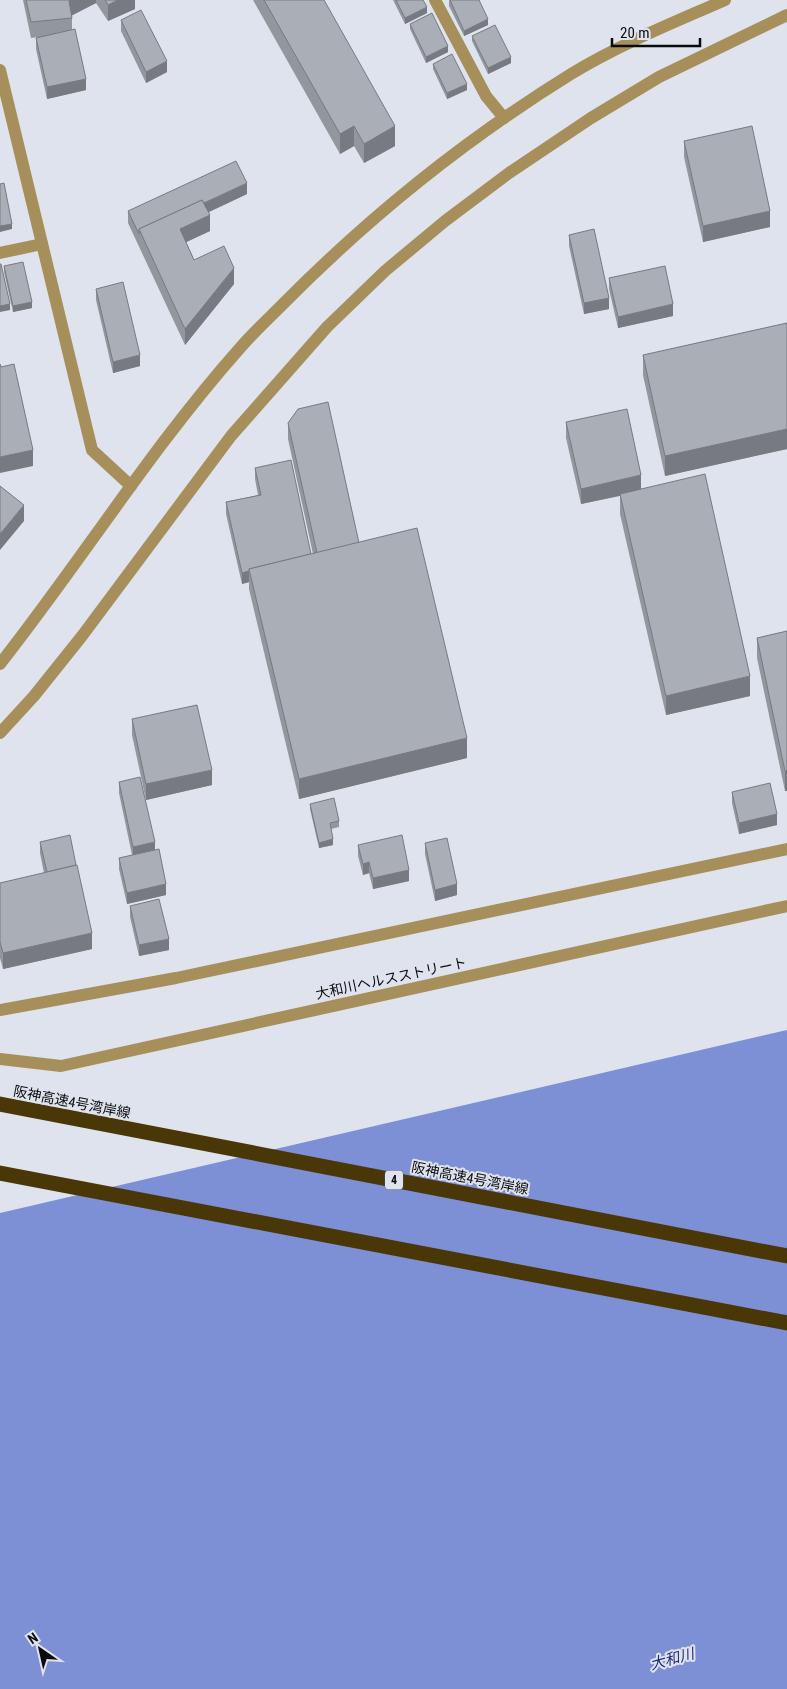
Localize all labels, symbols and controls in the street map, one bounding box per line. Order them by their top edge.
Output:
scale bar [612,15,700,47]
text: 20 m [620,24,650,42]
street label: 大和川ヘルスストリート [314,954,468,1002]
street label: 阪神高速4号湾岸線 [12,1083,132,1121]
street label: 阪神高速4号湾岸線 [410,1159,530,1197]
road number: 4 [385,1170,403,1190]
north arrow [15,1624,65,1674]
text: N [25,1629,41,1647]
water label: 大和川 [648,1644,698,1674]

